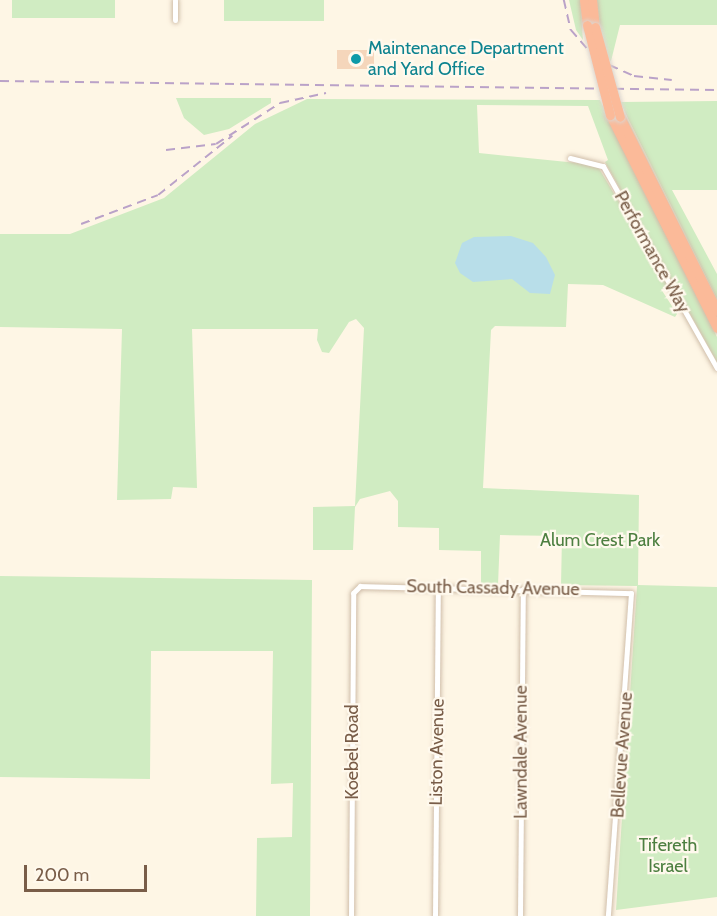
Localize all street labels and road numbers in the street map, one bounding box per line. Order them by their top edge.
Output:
street label: Performance Way [610,187,694,317]
street label: South Cassady Avenue [406,576,580,600]
street label: Lawndale Avenue [510,685,532,819]
street label: Bellevue Avenue [607,691,637,819]
street label: Liston Avenue [425,698,449,806]
street label: Koebel Road [341,704,363,800]

